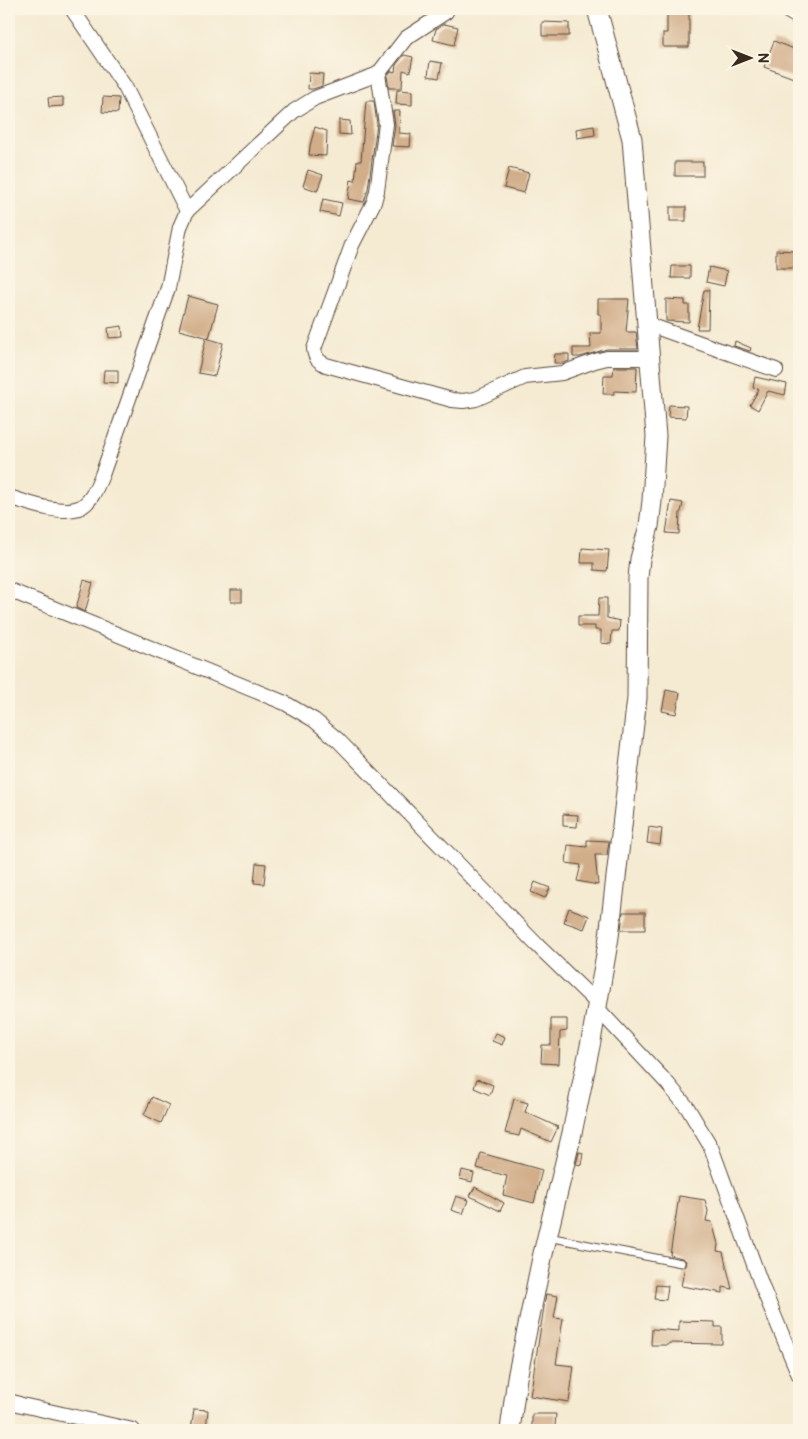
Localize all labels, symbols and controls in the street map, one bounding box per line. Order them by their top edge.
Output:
north arrow [726,32,776,82]
text: N [754,53,771,63]

